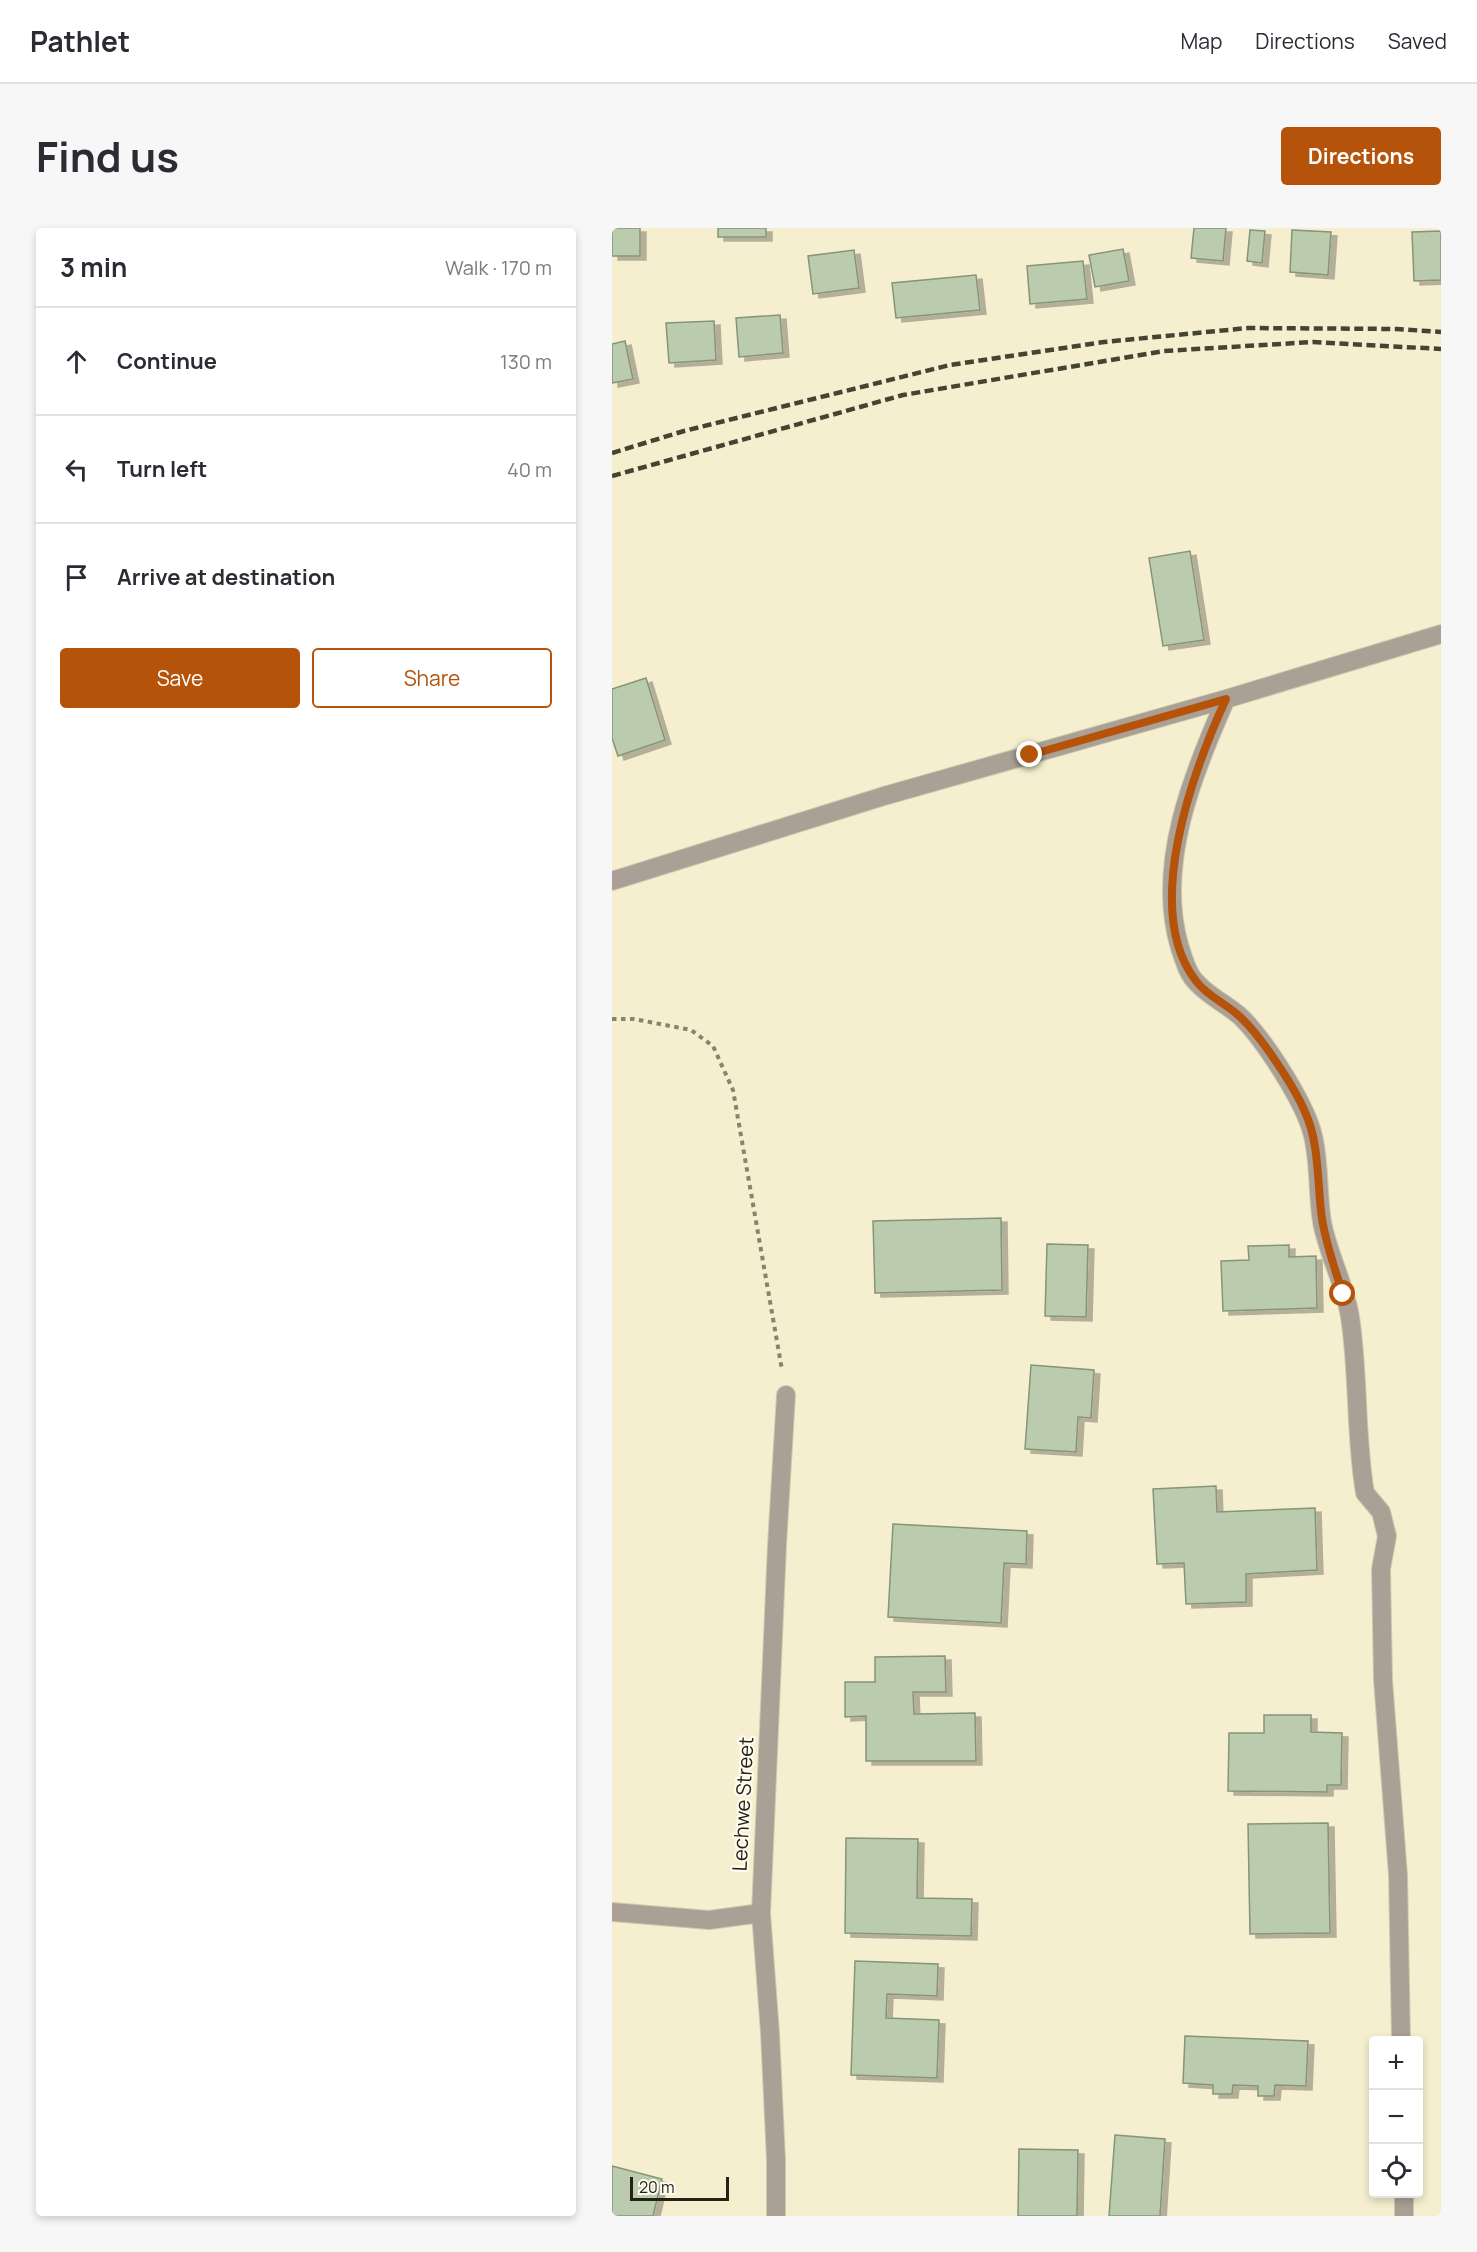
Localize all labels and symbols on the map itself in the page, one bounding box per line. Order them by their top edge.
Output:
route end [1016,741,1042,767]
route start [1329,1280,1355,1306]
street label: Lechwe Street [726,1736,759,1872]
scale bar [630,2174,729,2202]

